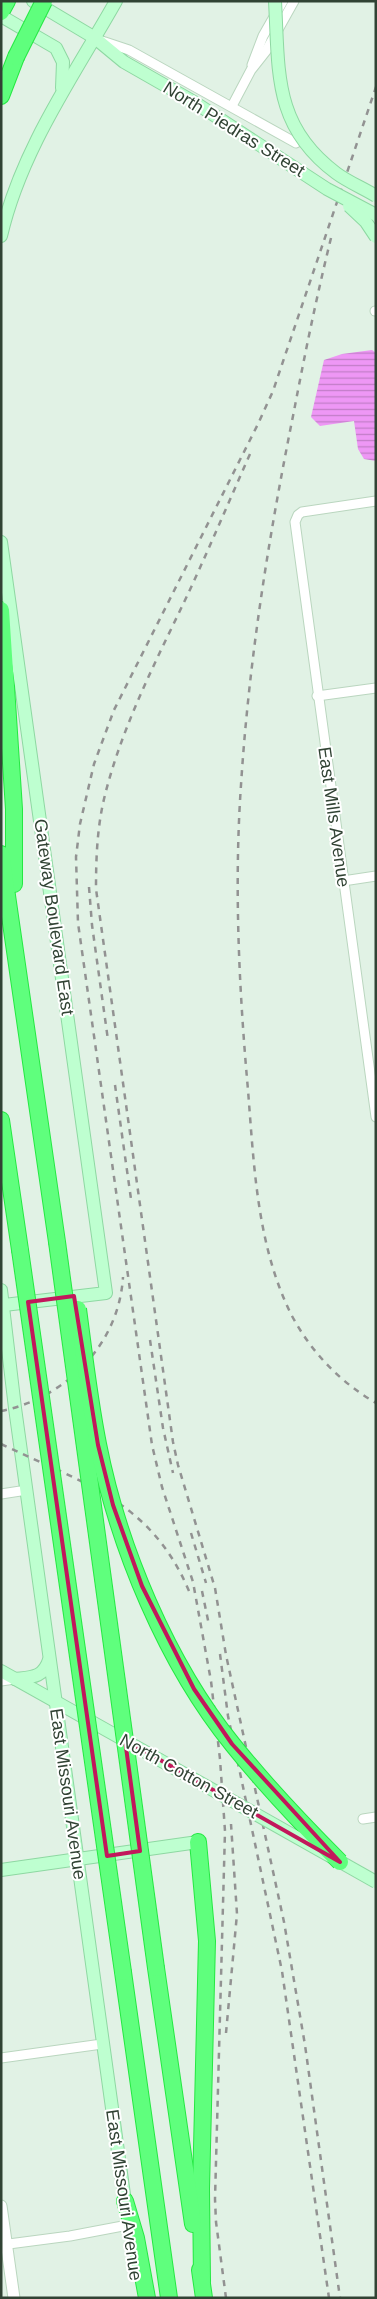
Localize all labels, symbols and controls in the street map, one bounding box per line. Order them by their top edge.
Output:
street label: North Piedras Street [160,77,308,181]
street label: East Mills Avenue [314,745,354,889]
street label: Gateway Boulevard East [30,818,78,1016]
street label: East Missouri Avenue [46,1707,90,1881]
street label: North Cotton Street [116,1730,262,1822]
street label: East Missouri Avenue [102,2108,146,2282]

